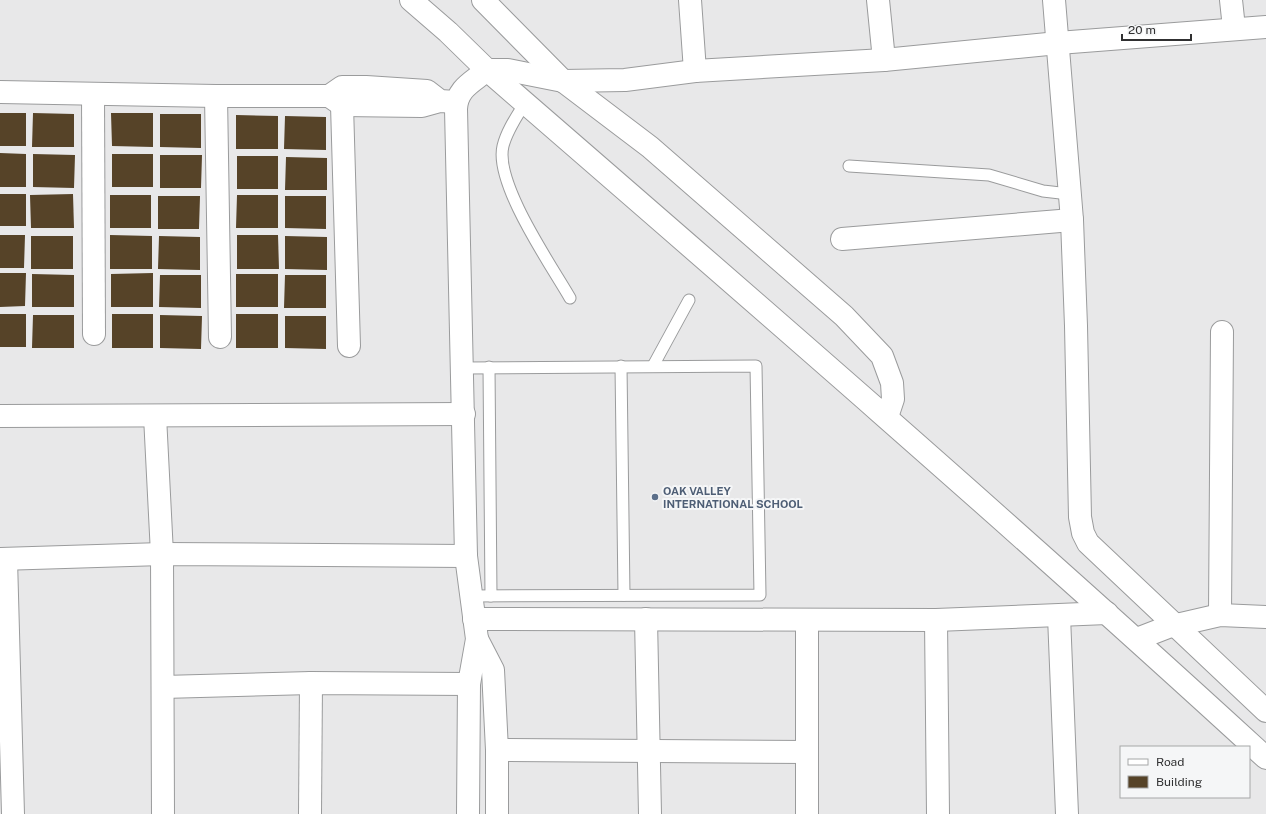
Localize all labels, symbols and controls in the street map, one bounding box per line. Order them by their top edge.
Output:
scale bar [1122,16,1191,42]
text: 20 m [1128,23,1156,37]
place label: OAK VALLEY INTERNATIONAL SCHOOL [663,485,803,510]
marker: OAK VALLEY INTERNATIONAL SCHOOL [650,492,660,502]
legend [1120,746,1250,798]
text: Road [1156,755,1184,769]
text: Building [1156,775,1202,789]

